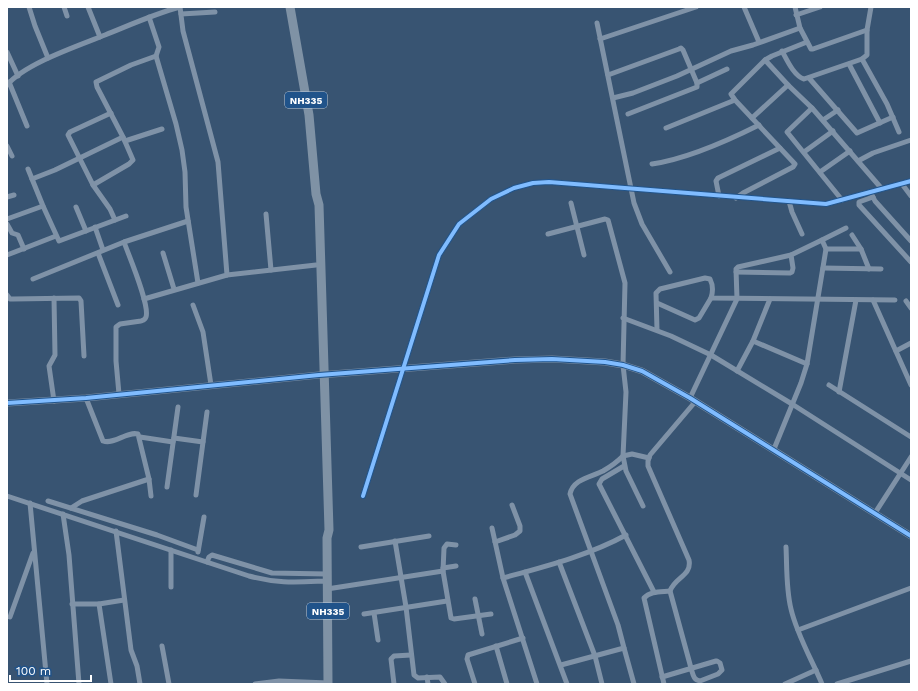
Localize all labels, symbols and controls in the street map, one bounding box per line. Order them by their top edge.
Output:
road number: NH335 [285,92,327,108]
road number: NH335 [307,603,349,619]
scale bar [10,657,91,683]
text: 100 m [16,664,51,678]

